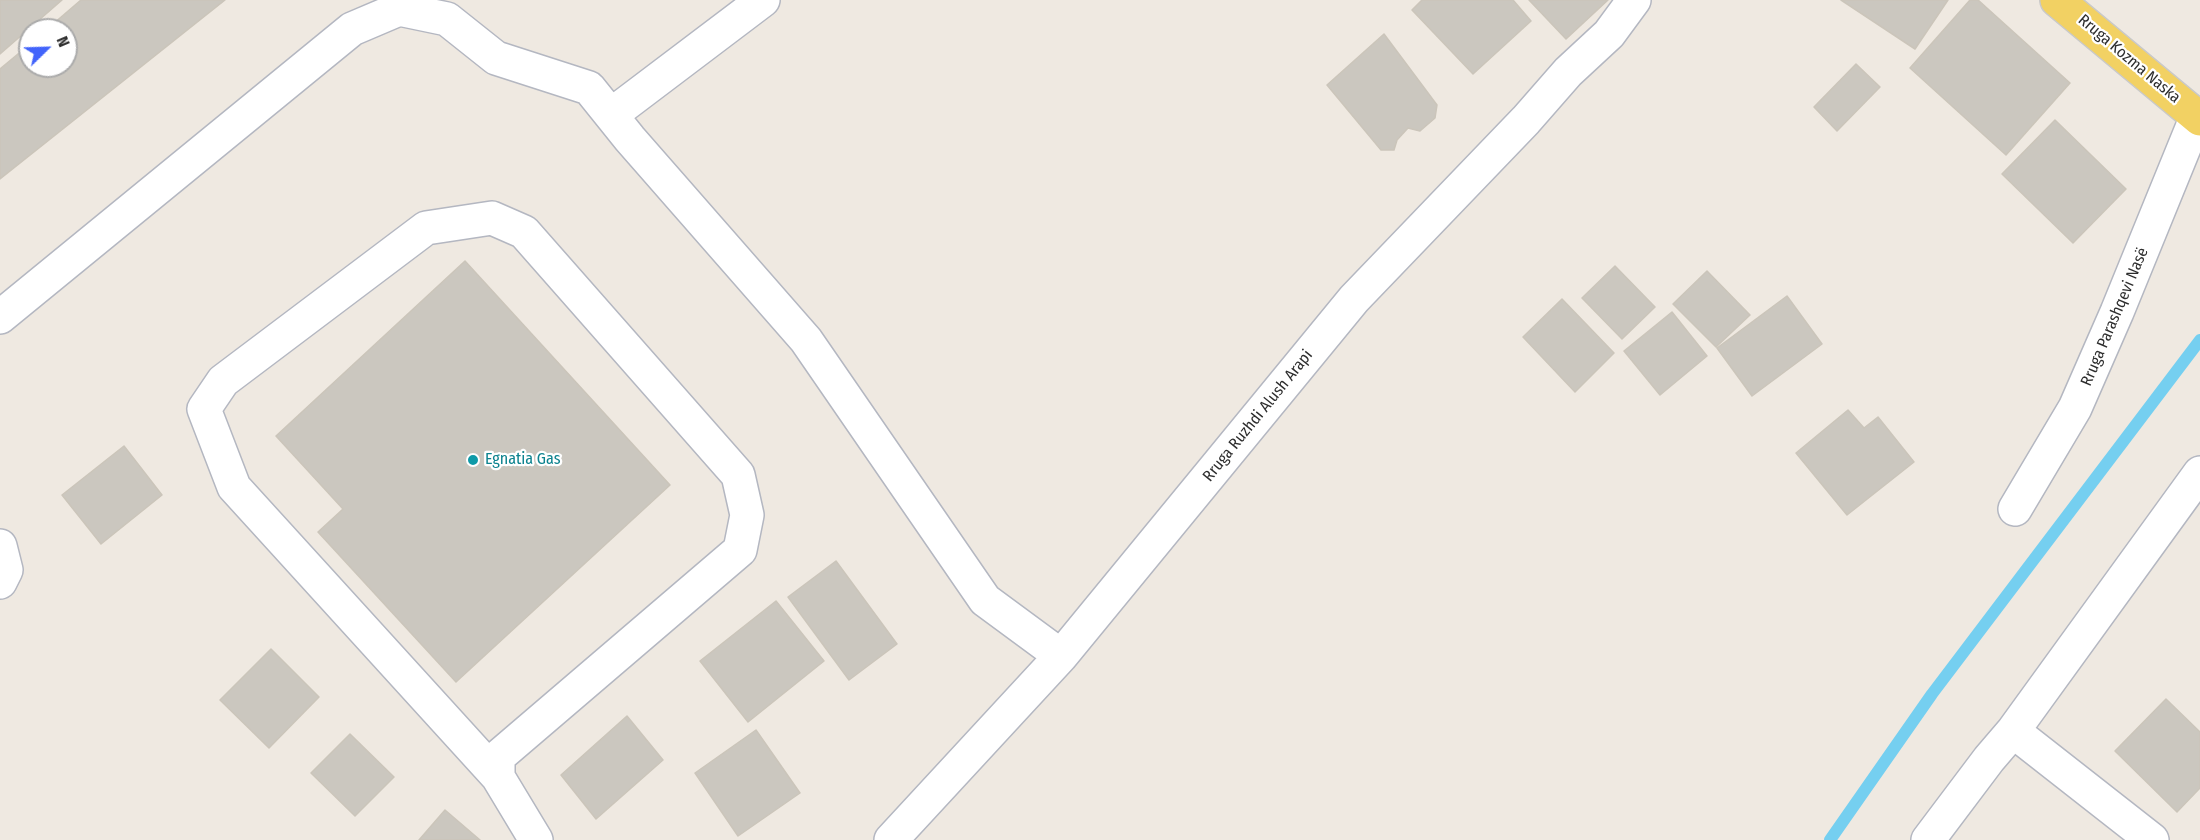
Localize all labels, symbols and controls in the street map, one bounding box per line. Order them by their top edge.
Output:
street label: Rruga Kozma Naska [2074,11,2184,107]
north arrow [18,18,78,78]
text: N [53,33,74,50]
street label: Rruga Parashqevi Nasë [2077,245,2153,389]
street label: Rruga Ruzhdi Alush Arapi [1199,346,1317,486]
place label: Egnatia Gas [485,450,561,470]
marker: Egnatia Gas [466,453,480,467]

